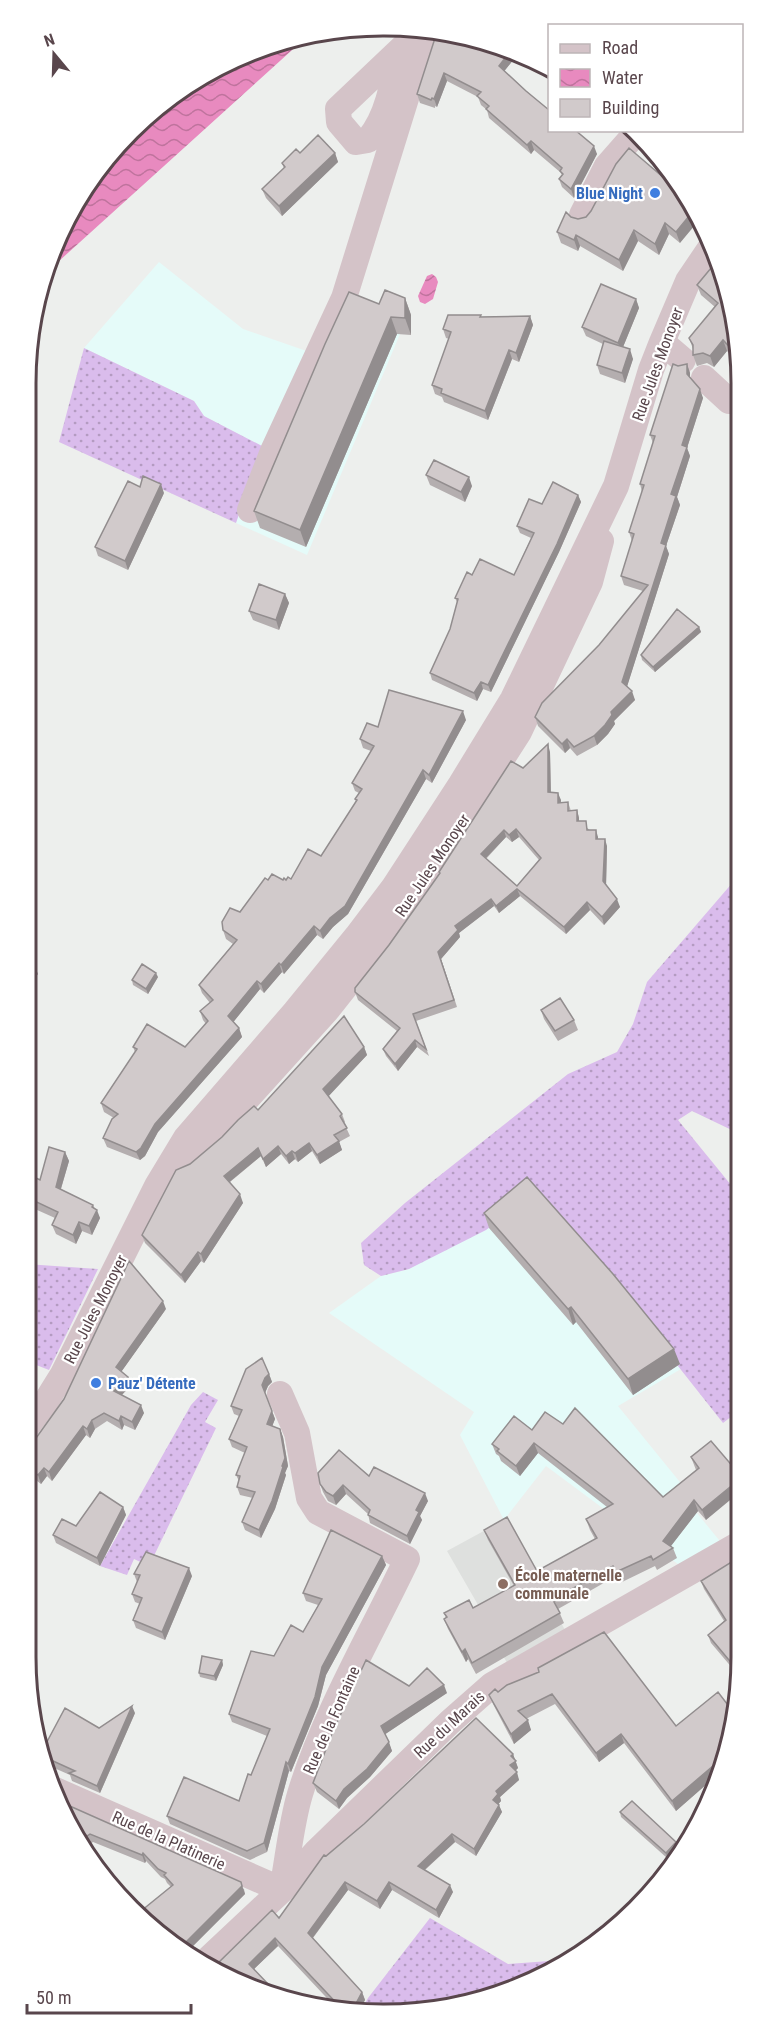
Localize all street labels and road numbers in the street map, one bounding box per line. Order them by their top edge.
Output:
street label: Rue Jules Monoyer [628,305,687,424]
street label: Rue Jules Monoyer [391,810,474,920]
street label: Rue Jules Monoyer [60,1251,131,1367]
street label: Rue de la Fontaine [299,1663,364,1777]
street label: Rue du Marais [410,1687,489,1762]
street label: Rue de la Platinerie [109,1807,228,1874]

